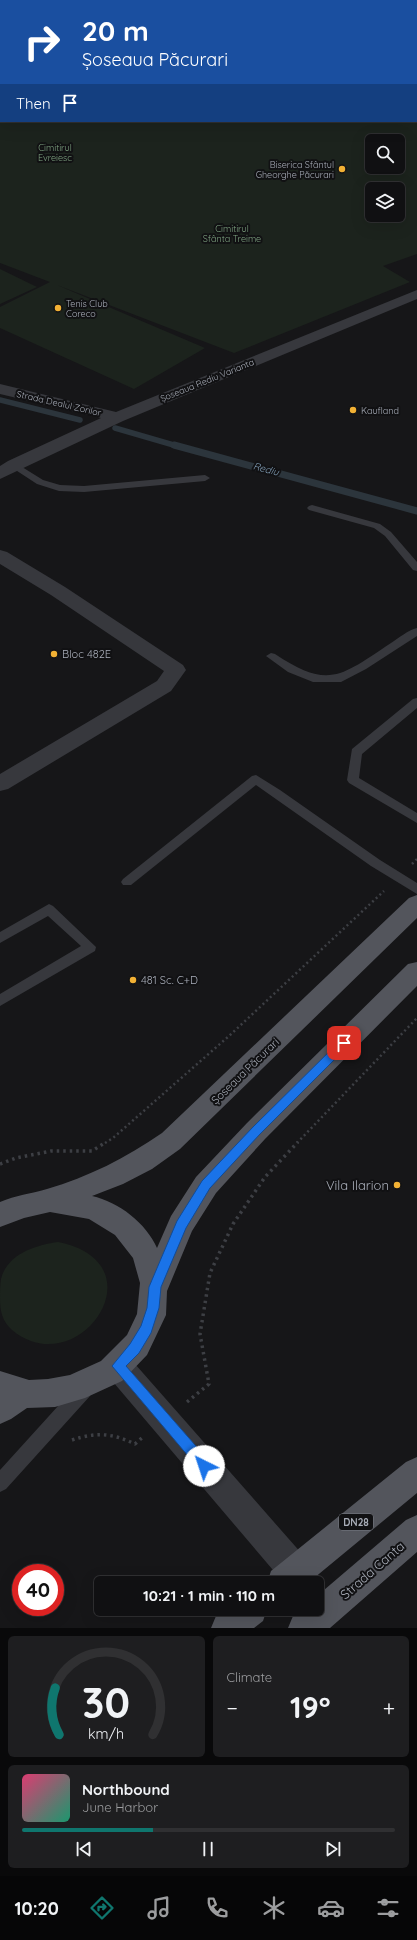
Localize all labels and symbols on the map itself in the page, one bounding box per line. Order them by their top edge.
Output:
park label: Cimitirul Evreiesc [38,142,72,163]
place label: Biserica Sfântul Gheorghe Păcurari [256,159,334,180]
marker: Biserica Sfântul Gheorghe Păcurari [337,164,347,174]
park label: Cimitirul Sfânta Treime [203,223,261,244]
place label: Tenis Club Coreco [66,298,108,319]
marker: Tenis Club Coreco [53,303,63,313]
street label: Șoseaua Rediu Varianta [159,356,255,404]
street label: Strada Dealul Zorilor [16,388,103,418]
marker: Kaufland [348,405,358,415]
place label: Kaufland [361,405,399,416]
water label: Rediu [252,459,282,479]
place label: Bloc 482E [62,647,111,661]
marker: Bloc 482E [49,649,59,659]
place label: 481 Sc. C+D [141,973,198,987]
marker: 481 Sc. C+D [128,975,138,985]
pin [327,1026,361,1060]
street label: Șoseaua Păcurari [208,1035,282,1107]
place label: Vila Ilarion [326,1177,389,1193]
marker: Vila Ilarion [392,1180,402,1190]
position arrow [183,1445,225,1487]
road number: DN28 [339,1514,373,1530]
street label: Strada Canta [337,1538,407,1602]
speed limit sign: 40 [12,1564,64,1616]

